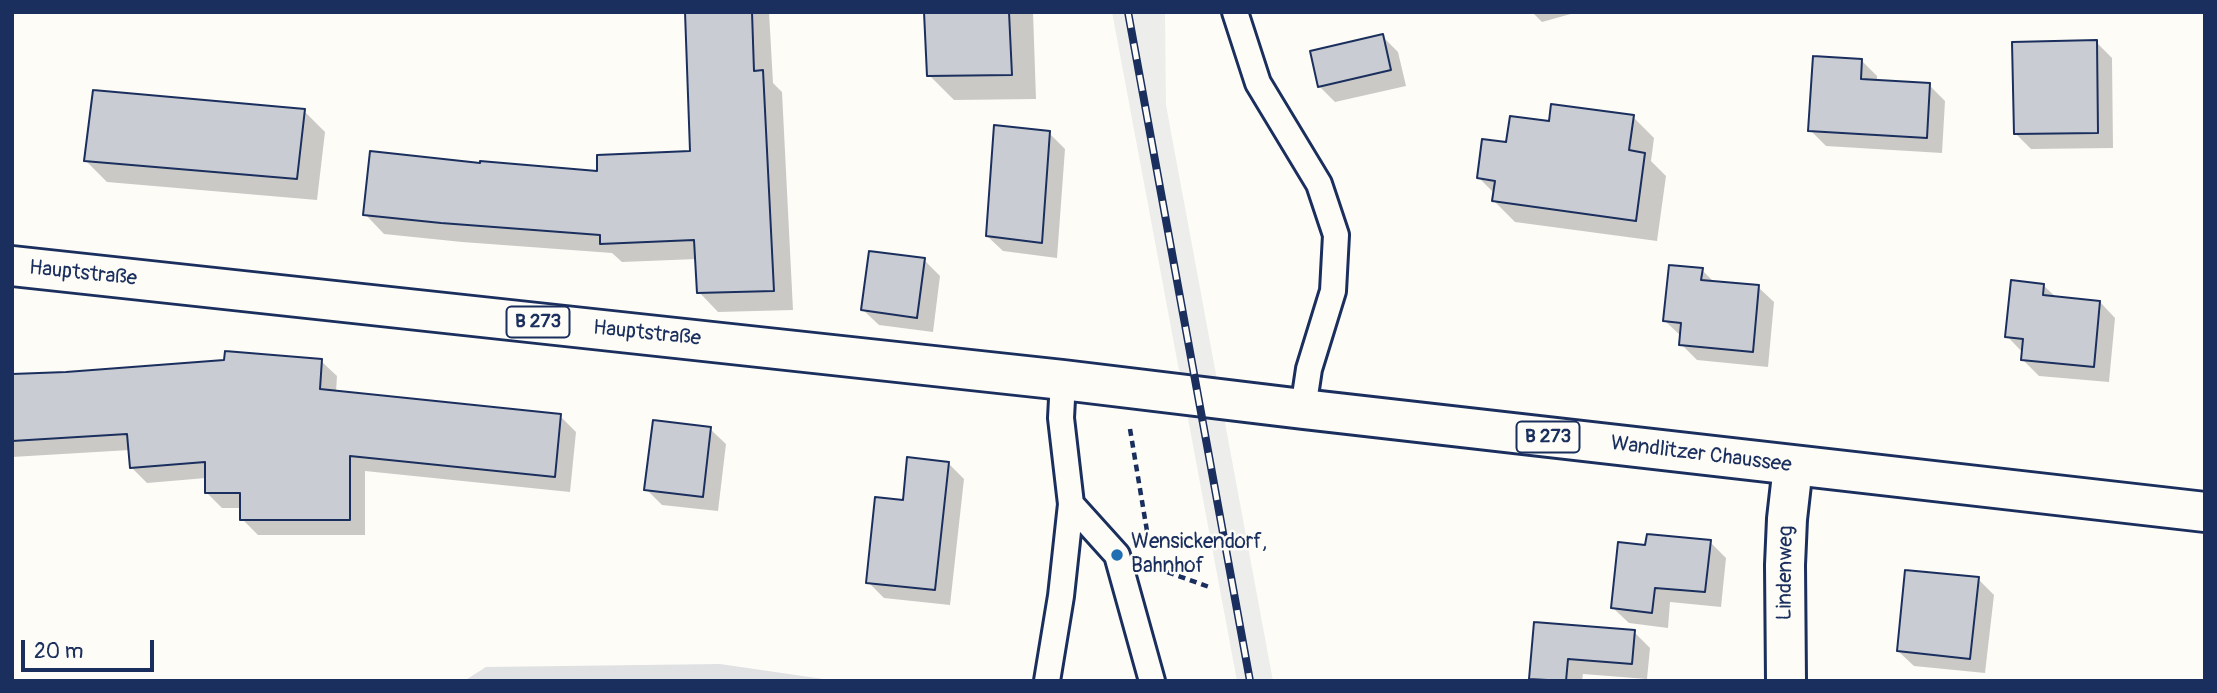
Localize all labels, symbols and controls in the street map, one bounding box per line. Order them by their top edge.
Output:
street label: Hauptstraße [28,256,138,292]
road number: B 273 [506,306,570,338]
street label: Hauptstraße [592,316,702,352]
road number: B 273 [1516,422,1580,452]
street label: Wandlitzer Chaussee [1609,431,1793,479]
street label: Lindenweg [1773,525,1799,621]
place label: Wensickendorf, Bahnhof [1131,530,1267,580]
marker: Wensickendorf, Bahnhof [1109,547,1125,563]
scale bar [24,626,158,670]
text: 20 m [34,638,83,665]

